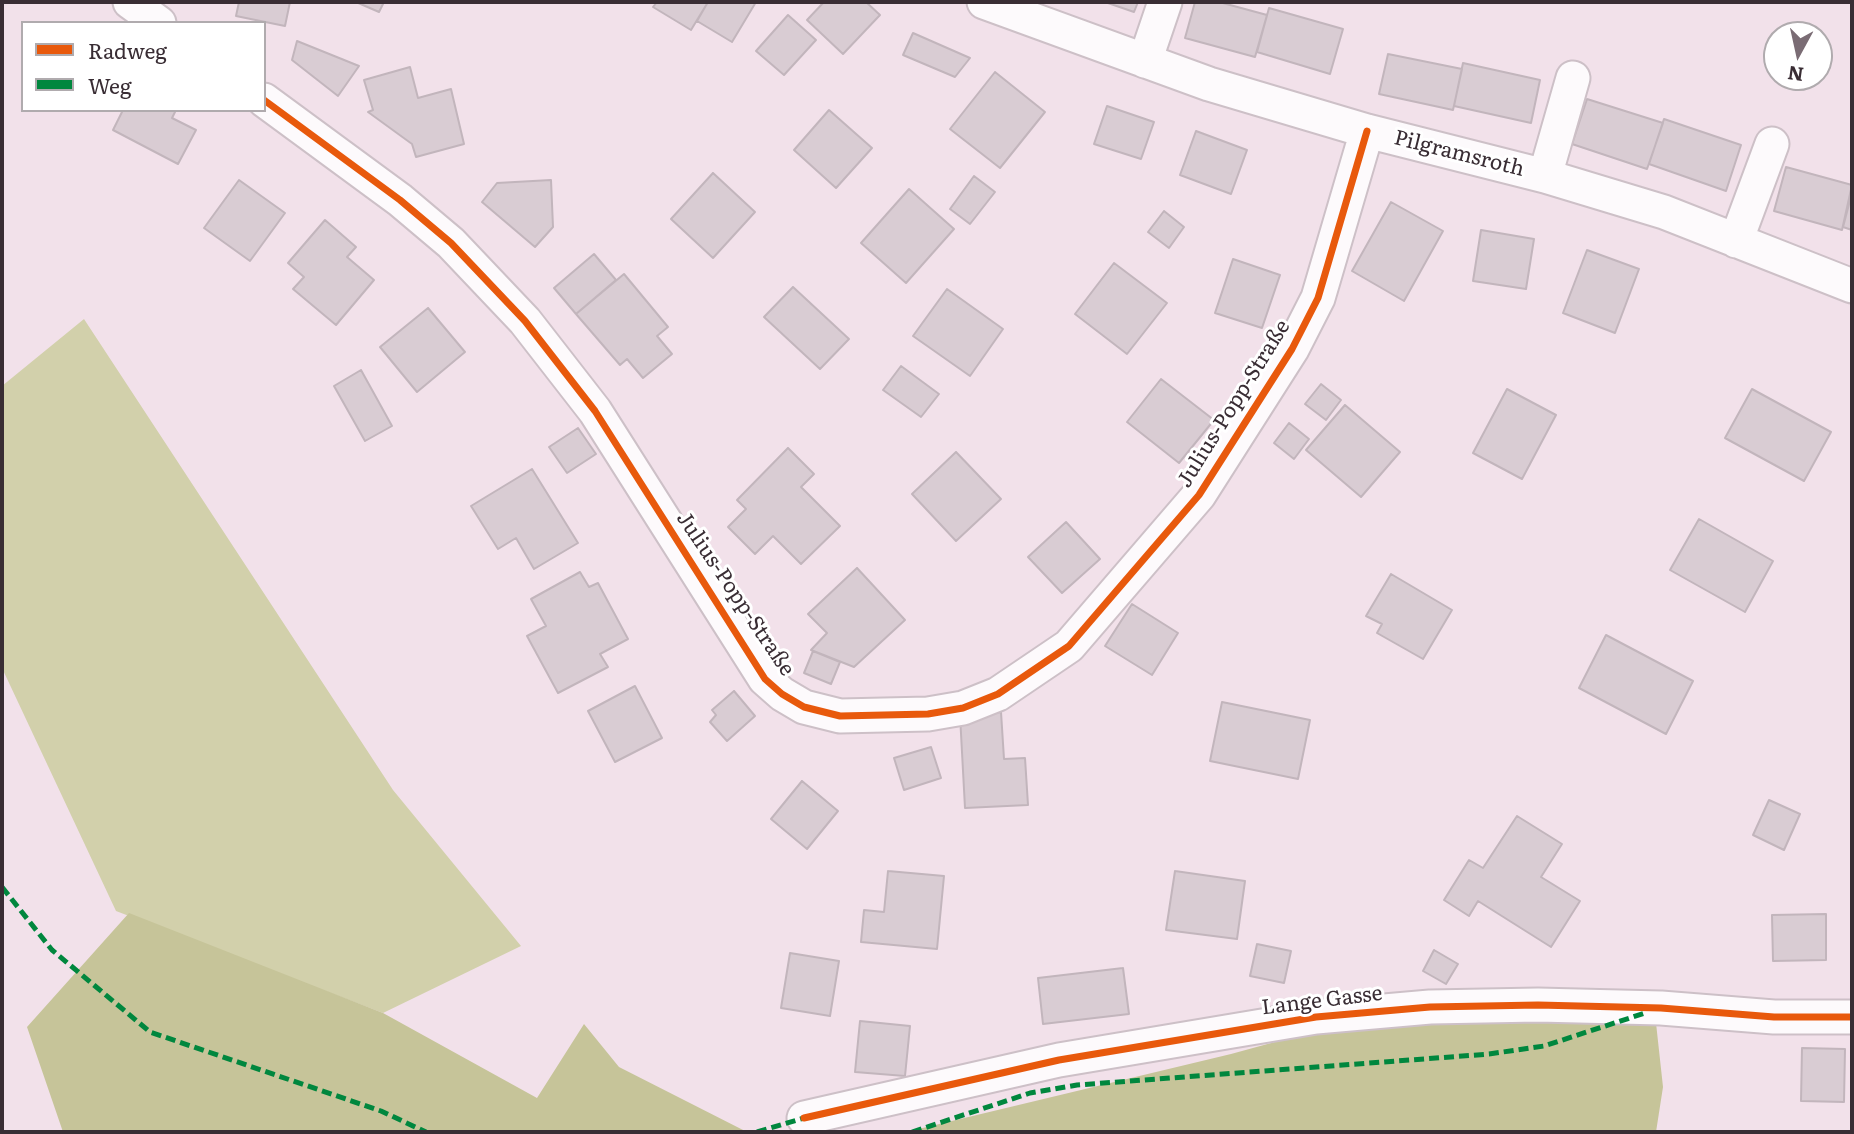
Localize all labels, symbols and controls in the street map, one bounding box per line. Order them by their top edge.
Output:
legend [21,21,266,112]
north arrow [1763,21,1833,91]
text: Radweg [88,34,167,65]
text: N [1786,60,1805,90]
text: Weg [88,69,132,100]
street label: Pilgramsroth [1391,126,1527,182]
street label: Julius-Popp-Straße [1172,316,1296,492]
street label: Julius-Popp-Straße [671,507,799,681]
street label: Lange Gasse [1260,981,1384,1021]

